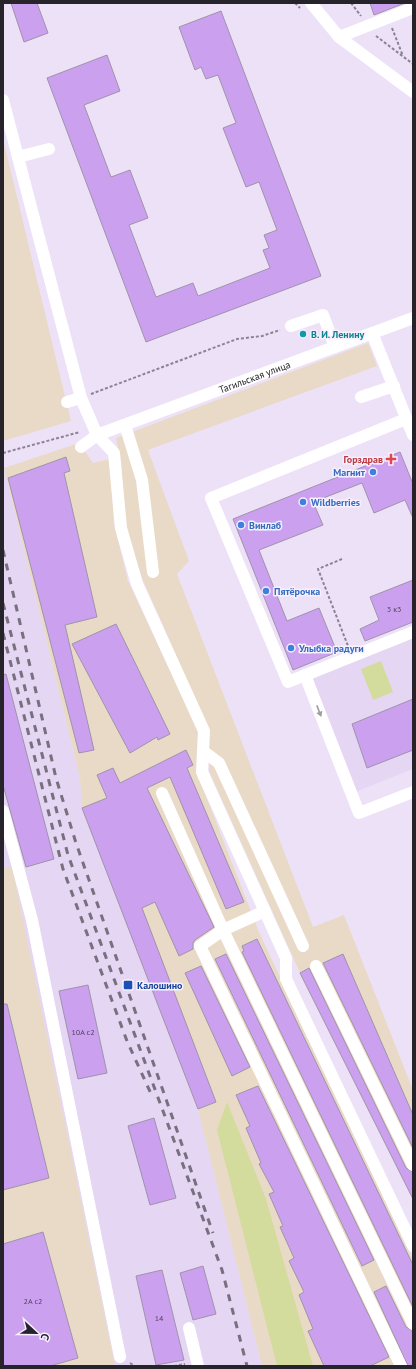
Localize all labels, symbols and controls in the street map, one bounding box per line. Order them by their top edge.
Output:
place label: В. И. Ленину [311,328,365,341]
marker: В. И. Ленину [298,329,308,339]
street label: Тагильская улица [217,357,292,396]
place label: Горздрав [343,453,383,466]
marker: Горздрав [386,454,396,464]
place label: Магнит [333,466,366,479]
marker: Магнит [368,467,378,477]
place label: Wildberries [311,496,360,509]
marker: Wildberries [298,497,308,507]
place label: Винлаб [249,519,282,532]
marker: Винлаб [236,520,246,530]
place label: Пятёрочка [274,585,320,598]
marker: Пятёрочка [261,586,271,596]
house number: 3 к3 [387,604,401,614]
place label: Улыбка радуги [298,642,364,655]
marker: Улыбка радуги [286,643,296,653]
one-way arrow [317,706,323,718]
marker: Калошино [122,979,134,991]
place label: Калошино [137,979,183,992]
house number: 10А с2 [71,1027,95,1037]
house number: 2А с2 [24,1296,42,1306]
north arrow [16,1313,56,1353]
house number: 14 [155,1313,164,1323]
text: С [38,1331,53,1342]

